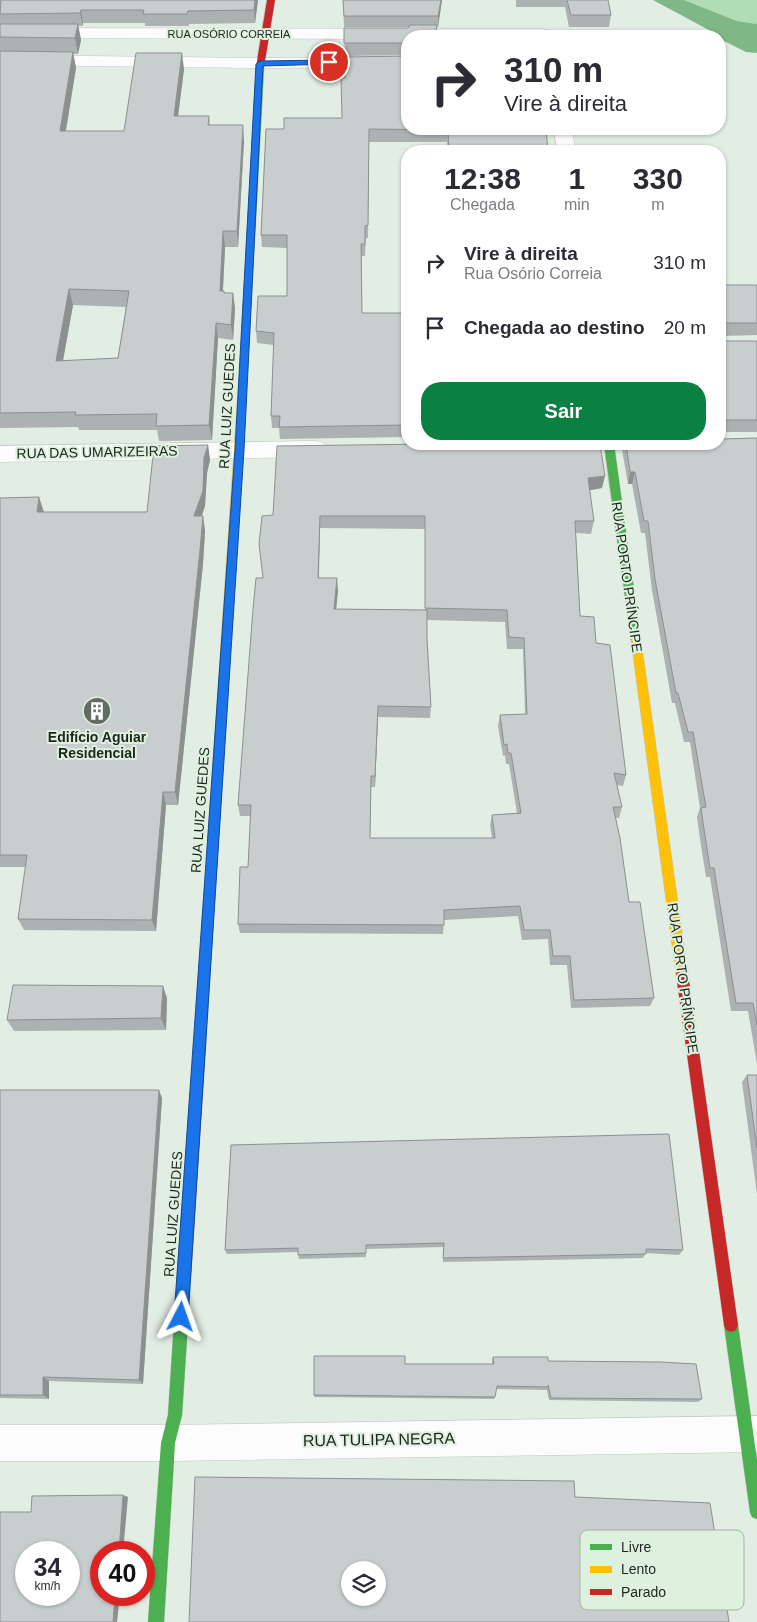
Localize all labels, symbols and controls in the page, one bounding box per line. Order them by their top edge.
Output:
street label: RUA OSÓRIO CORREIA [168,28,291,40]
pin [308,41,350,83]
icon: arrive [315,48,343,76]
icon: right [421,50,486,115]
text: 310 m [504,50,603,89]
text: Vire à direita [504,91,627,116]
text: 12:38 [444,162,521,195]
text: 1 [568,162,585,195]
text: 330 [633,162,683,195]
text: Chegada [450,196,515,213]
text: min [564,196,590,213]
text: m [651,196,664,213]
text: Vire à direita [464,243,578,264]
icon: right [421,249,449,277]
text: 310 m [653,252,706,273]
text: Rua Osório Correia [464,265,602,282]
icon: arrive [421,314,449,342]
text: Chegada ao destino [464,317,645,338]
text: 20 m [664,317,706,338]
street label: RUA LUIZ GUEDES [216,343,238,469]
button: Sair [421,382,706,440]
street label: RUA DAS UMARIZEIRAS [16,443,178,461]
street label: RUA PORTO PRÍNCIPE [609,501,645,653]
building icon: Edifício Aguiar Residencial [82,696,112,726]
place label: Edifício Aguiar Residencial [48,729,147,761]
street label: RUA LUIZ GUEDES [188,747,212,873]
street label: RUA PORTO PRÍNCIPE [665,902,701,1054]
street label: RUA LUIZ GUEDES [161,1151,185,1277]
position arrow [154,1290,206,1342]
street label: RUA TULIPA NEGRA [303,1430,456,1449]
legend [580,1530,744,1610]
text: Livre [621,1539,652,1555]
speed limit sign: 40 [90,1541,155,1606]
text: 34 [34,1553,61,1581]
map controls [341,1561,386,1606]
button: layers [341,1561,386,1606]
text: Lento [621,1561,656,1577]
text: km/h [34,1579,61,1593]
text: Parado [621,1584,666,1600]

